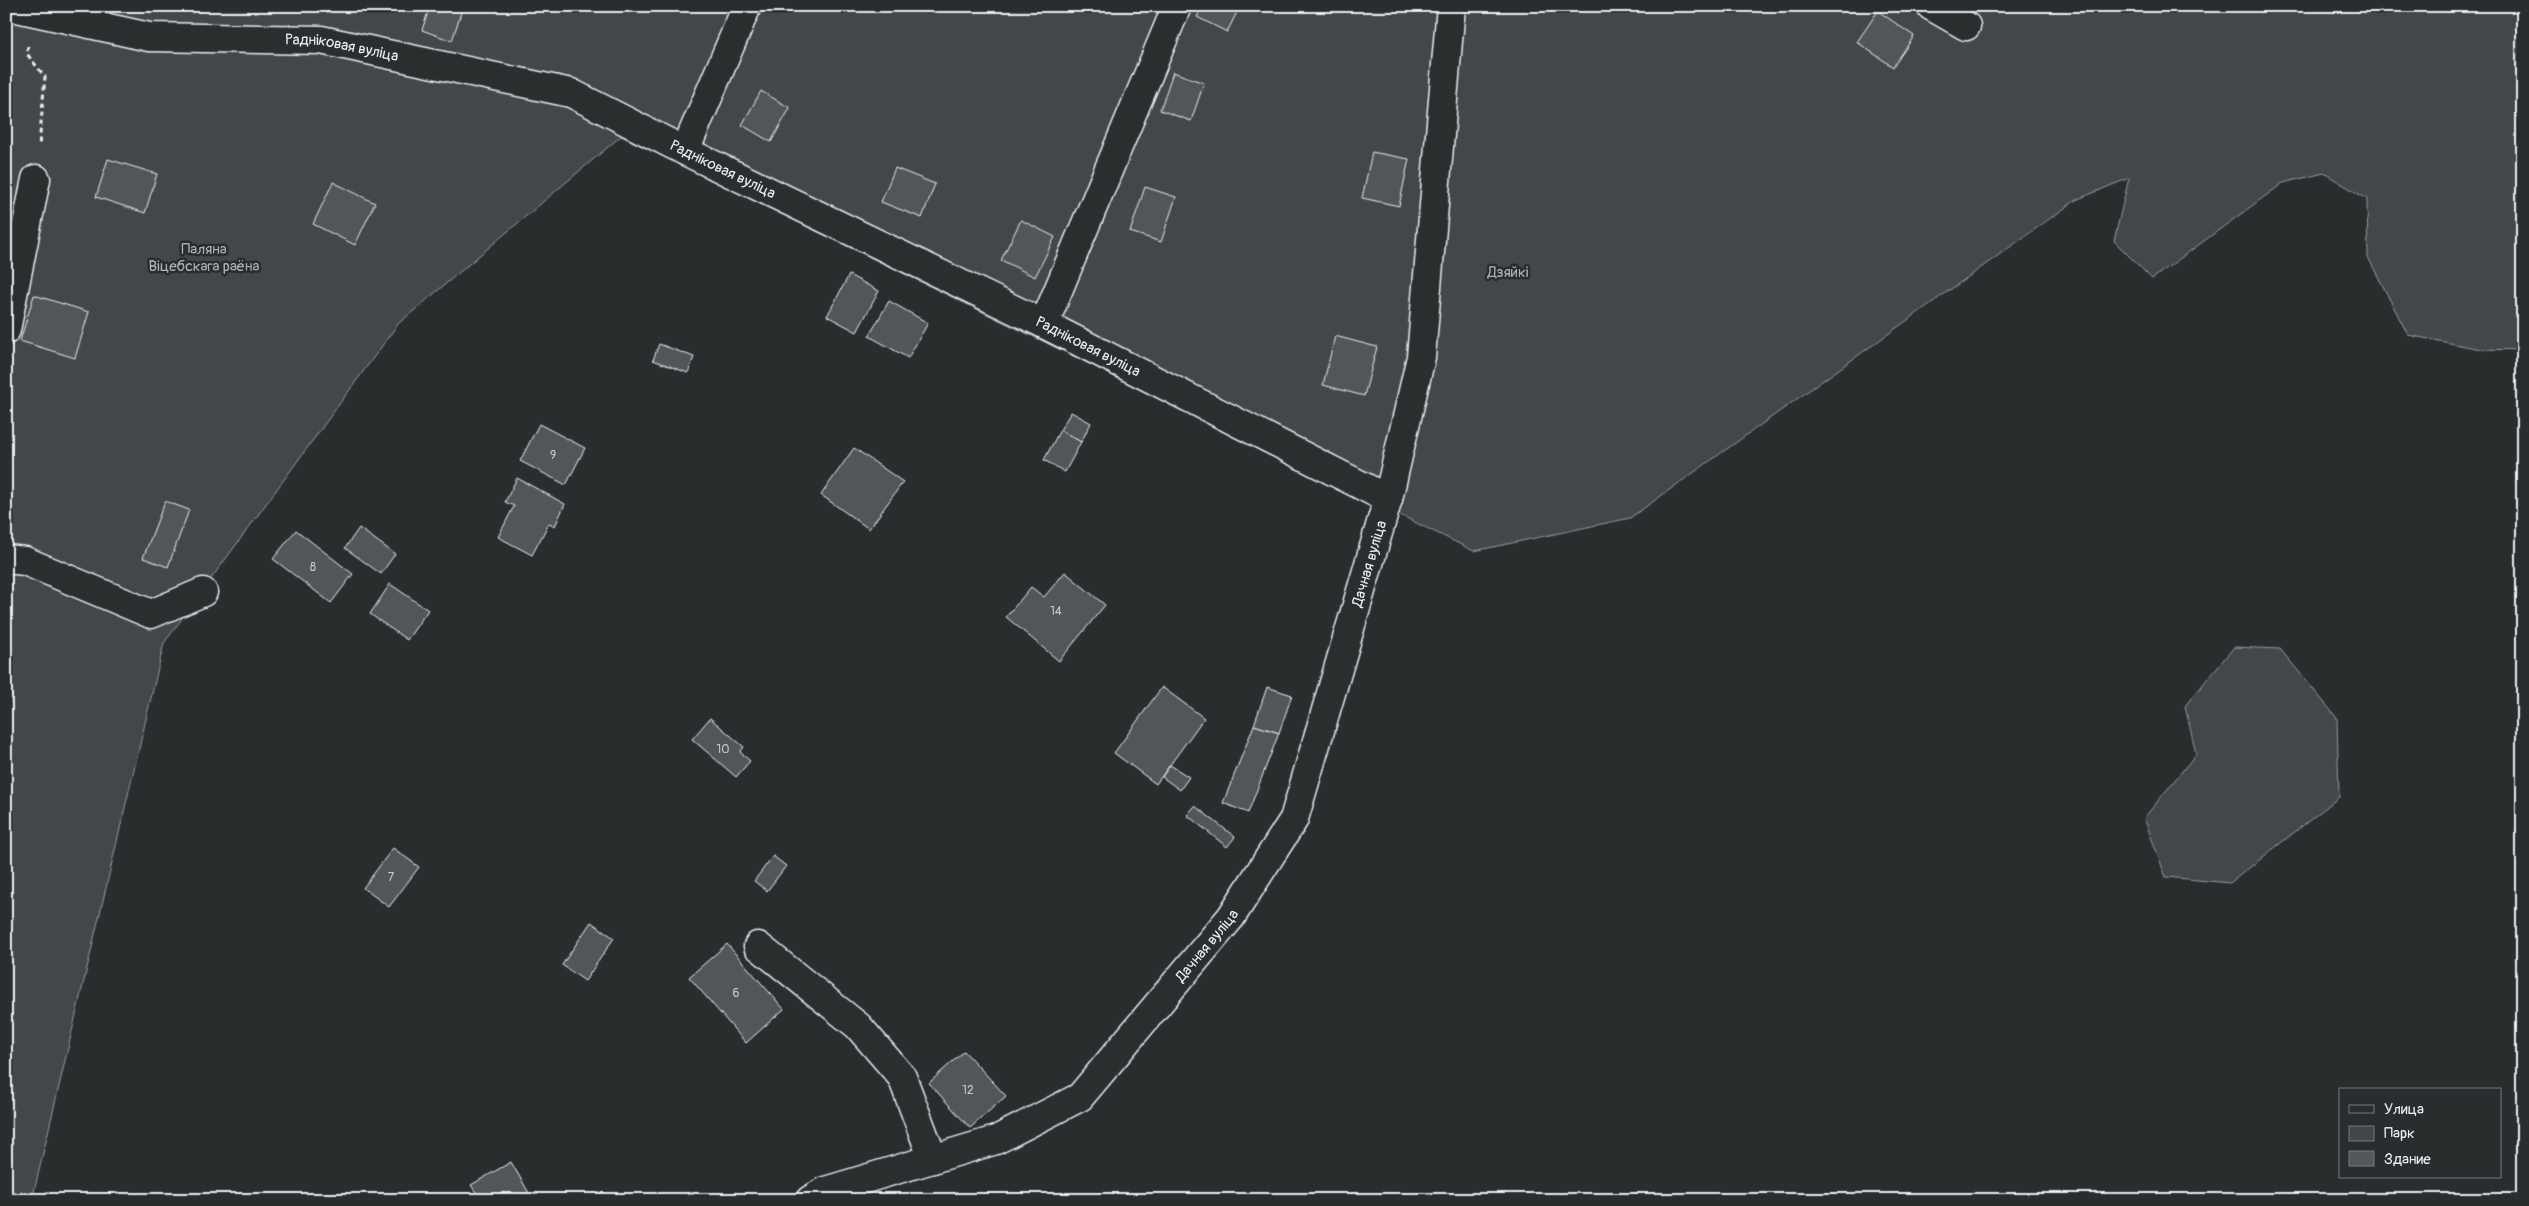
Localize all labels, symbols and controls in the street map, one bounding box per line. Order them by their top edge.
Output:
street label: Радніковая вуліца [285,30,400,66]
street label: Радніковая вуліца [667,136,779,203]
park label: Паляна Віцебскага раёна [149,240,259,276]
park label: Дзяйкі [1487,263,1529,282]
street label: Радніковая вуліца [1033,312,1144,381]
house number: 9 [550,448,556,463]
street label: Дачная вуліца [1348,518,1391,610]
house number: 8 [310,560,316,575]
house number: 14 [1050,604,1062,619]
house number: 10 [717,742,729,757]
house number: 7 [388,870,395,885]
street label: Дачная вуліца [1171,906,1243,987]
house number: 6 [733,986,740,1001]
house number: 12 [962,1083,974,1098]
legend [2339,1088,2502,1178]
text: Улица [2384,1100,2424,1119]
text: Парк [2384,1124,2415,1143]
text: Здание [2384,1150,2431,1169]

